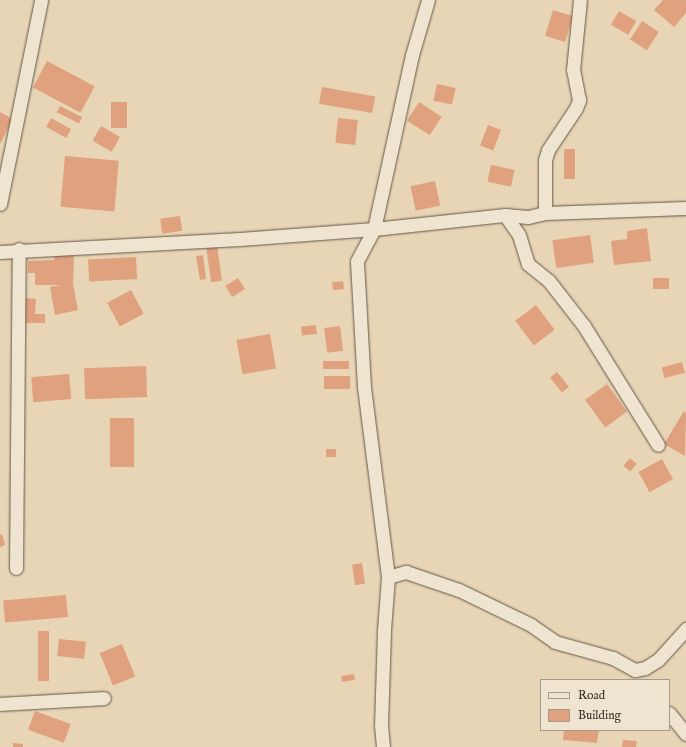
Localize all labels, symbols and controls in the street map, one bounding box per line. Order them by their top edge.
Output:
legend [540,679,670,731]
text: Road [578,688,605,703]
text: Building [578,708,621,723]

